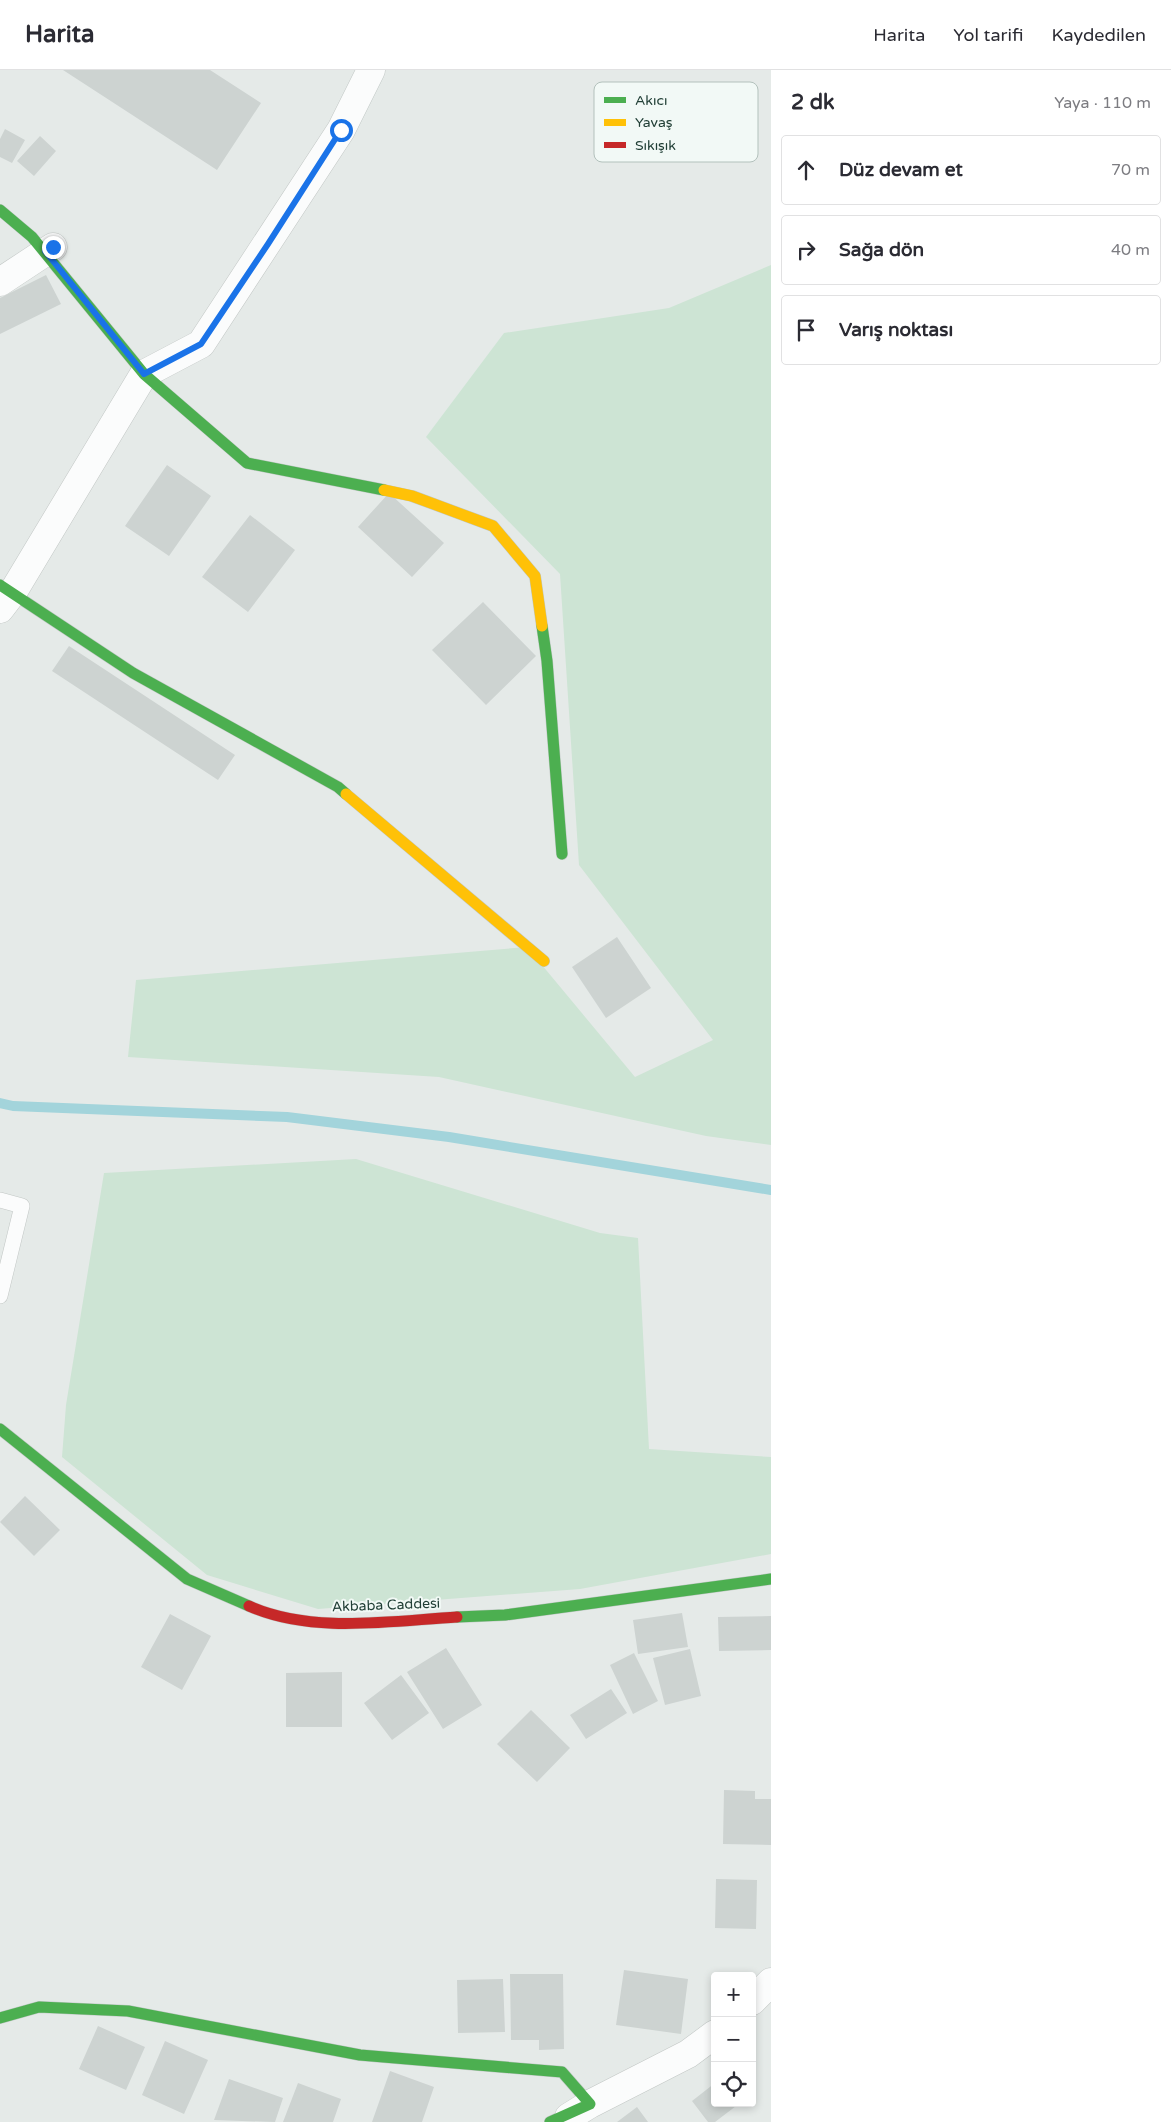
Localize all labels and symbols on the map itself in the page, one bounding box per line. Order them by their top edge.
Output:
legend [594,82,758,162]
text: Akıcı [635,92,667,109]
text: Yavaş [635,114,673,131]
route start [330,119,353,142]
text: Sıkışık [635,137,676,154]
route end [42,236,65,259]
street label: Akbaba Caddesi [332,1595,440,1615]

